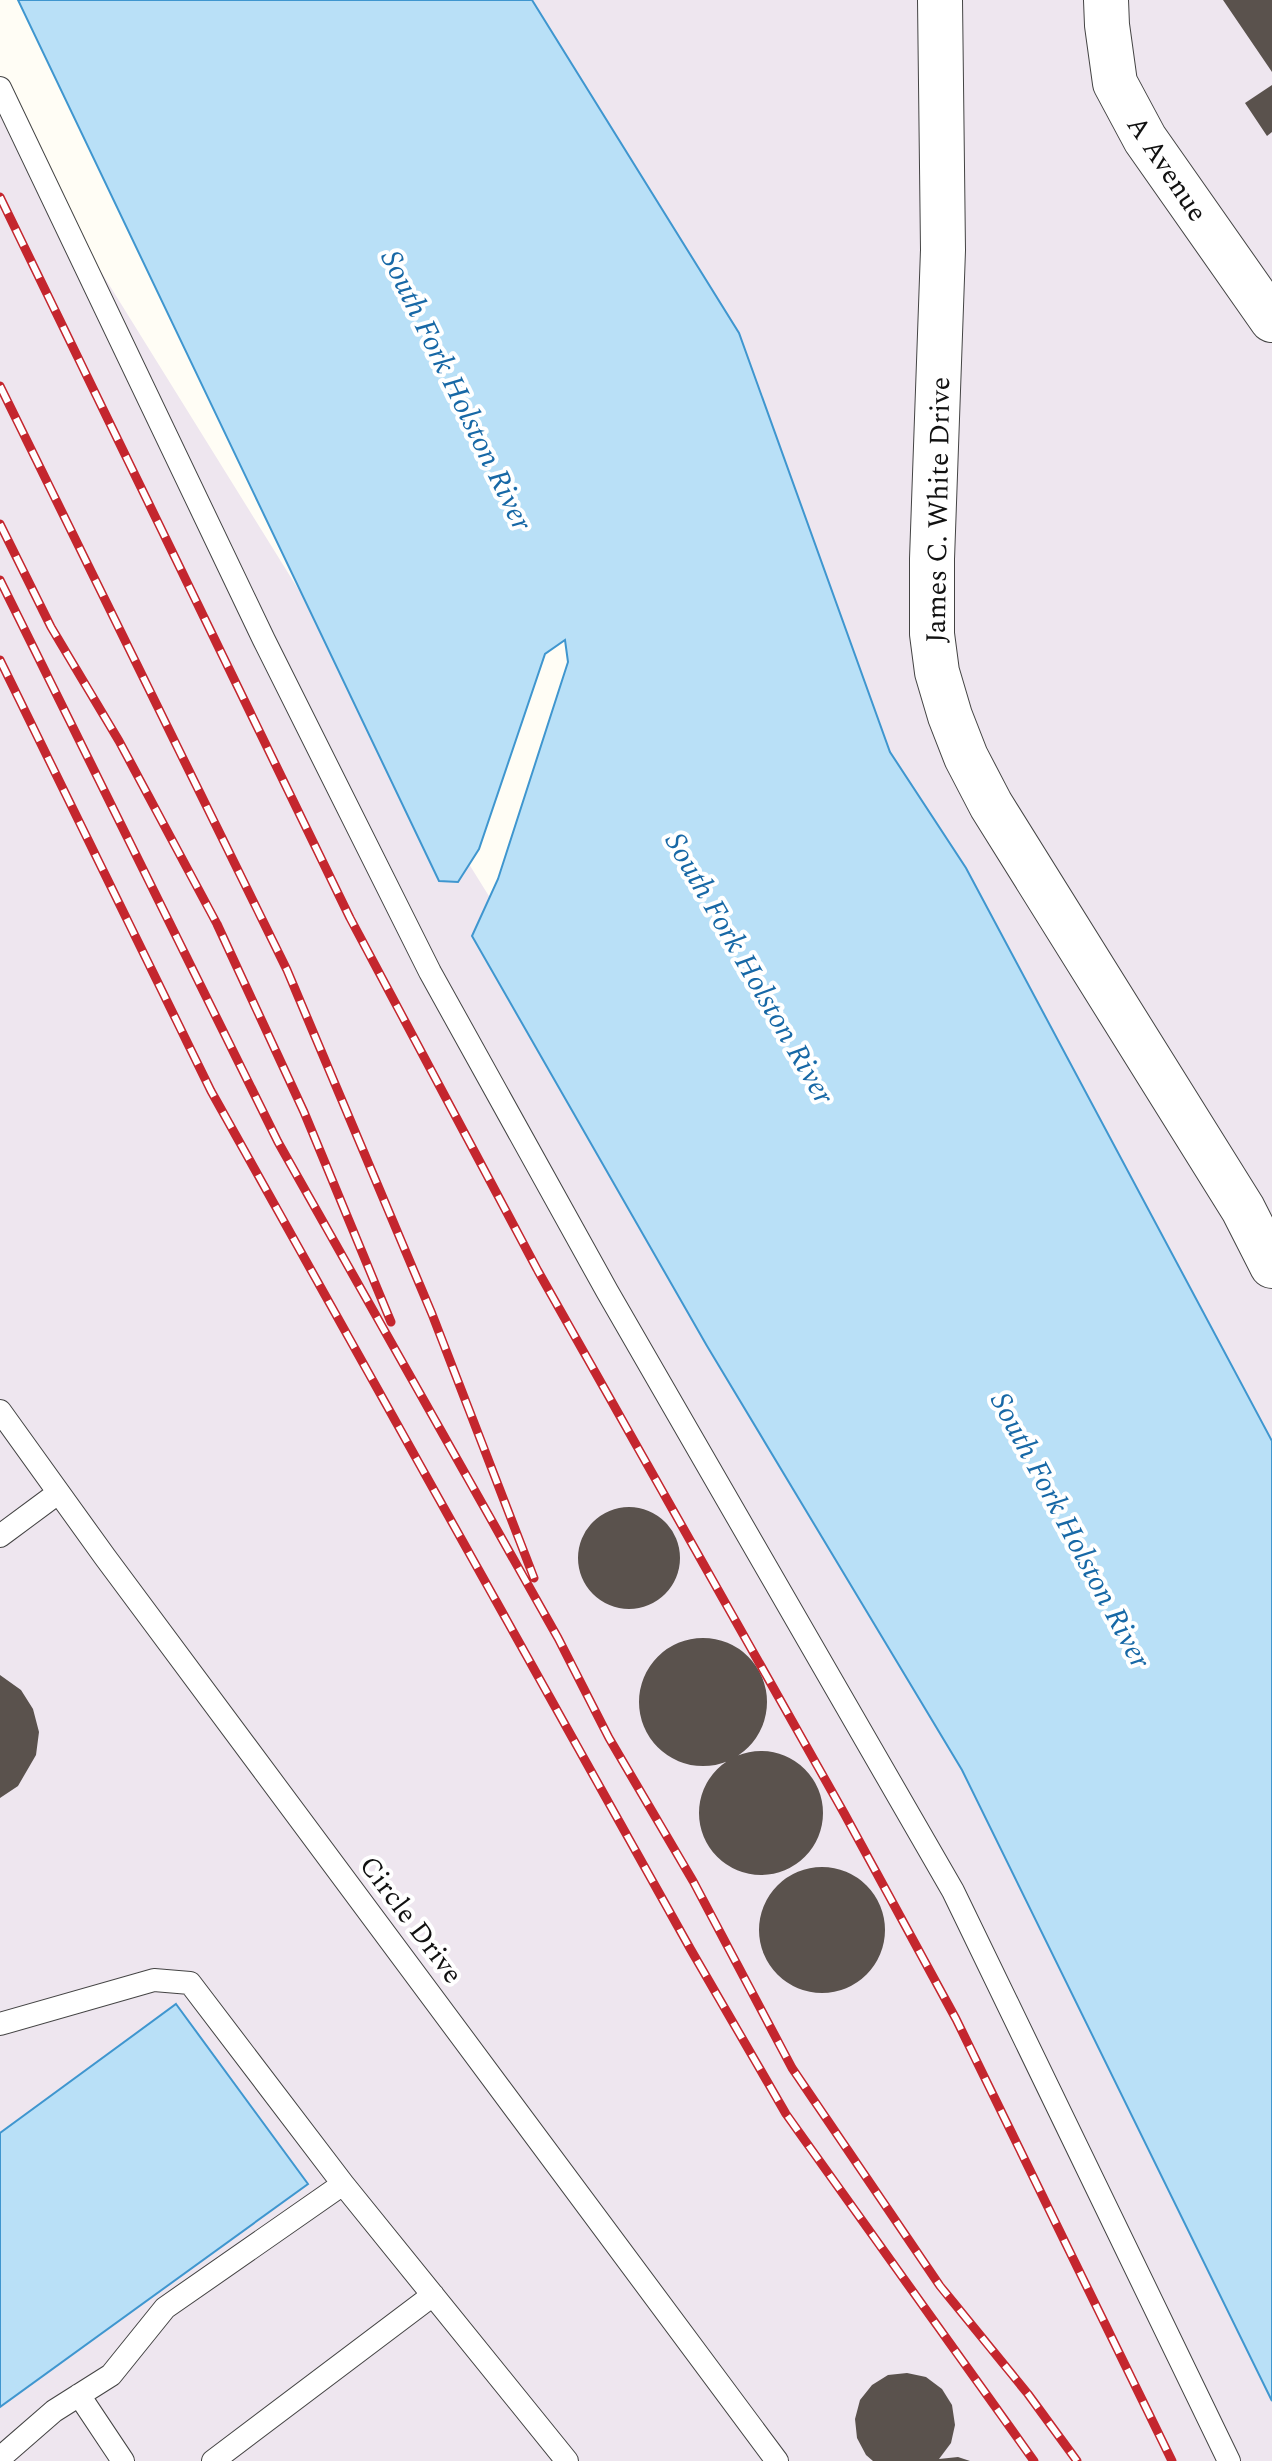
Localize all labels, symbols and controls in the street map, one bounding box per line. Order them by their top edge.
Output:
street label: A Avenue [1115,107,1218,231]
water label: South Fork Holston River [368,242,544,539]
street label: James C. White Drive [915,377,962,644]
water label: South Fork Holston River [652,824,846,1114]
water label: South Fork Holston River [978,1384,1163,1678]
street label: Circle Drive [348,1847,473,1993]

